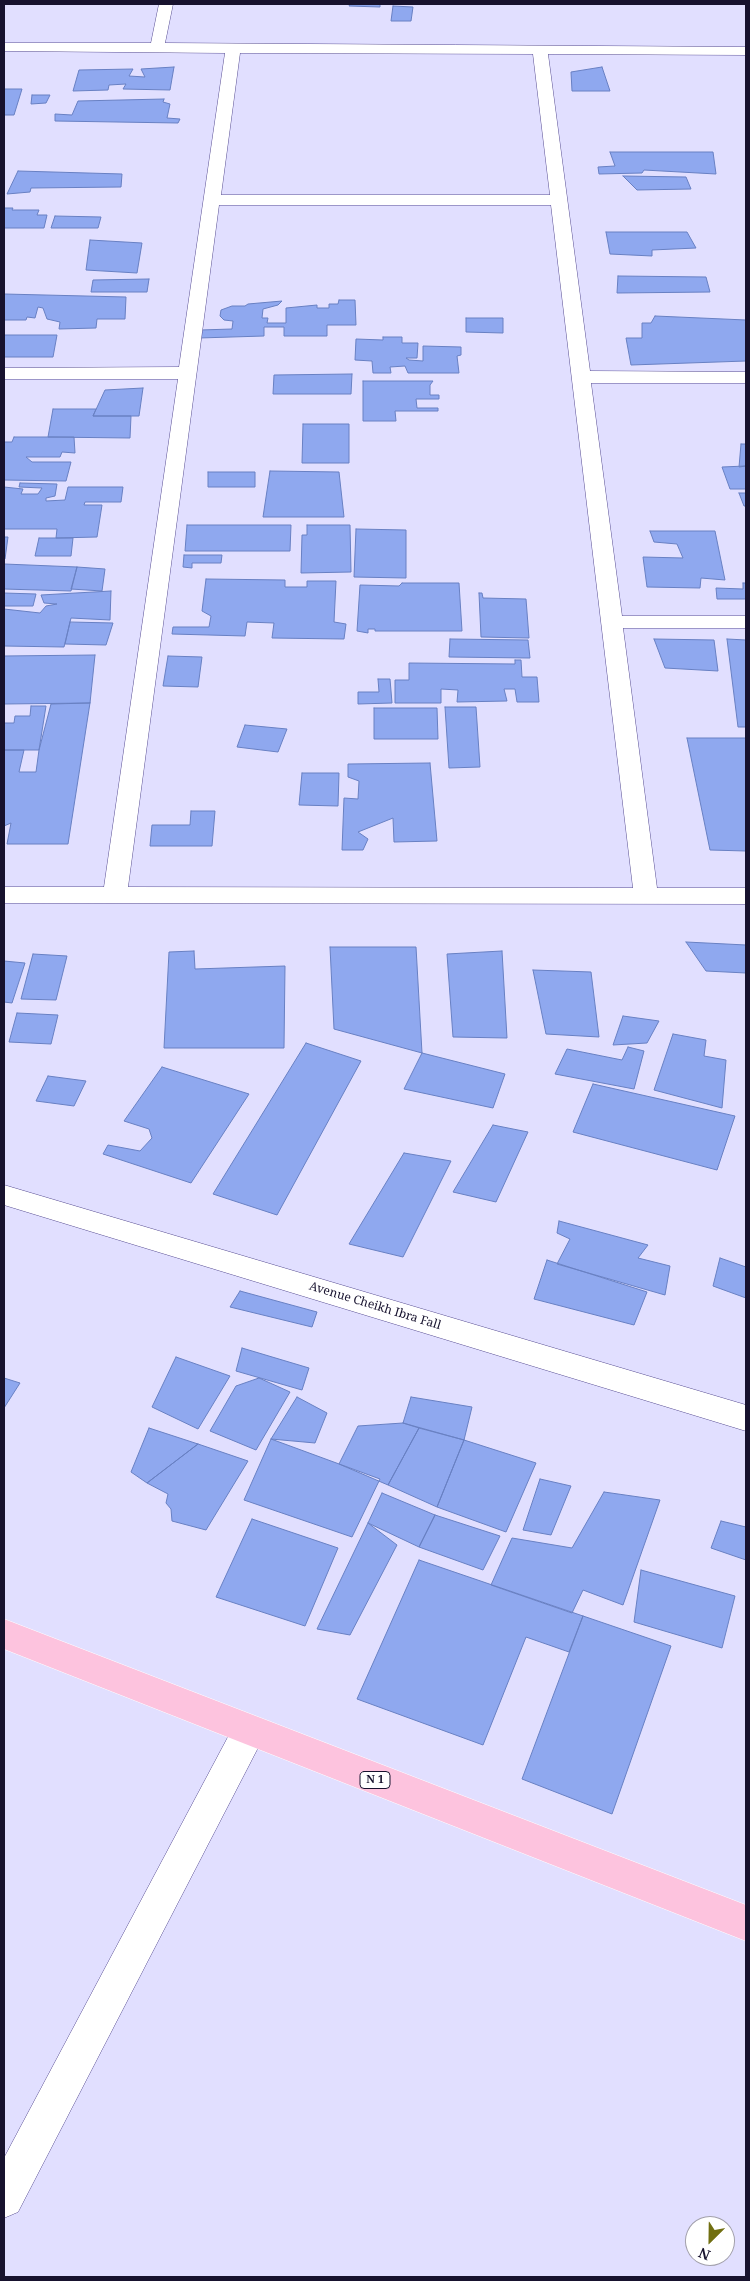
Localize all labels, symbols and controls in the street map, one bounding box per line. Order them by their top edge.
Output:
street label: Avenue Cheikh Ibra Fall [307,1279,443,1333]
road number: N 1 [360,1772,390,1788]
north arrow [685,2216,735,2266]
text: N [696,2243,713,2265]

